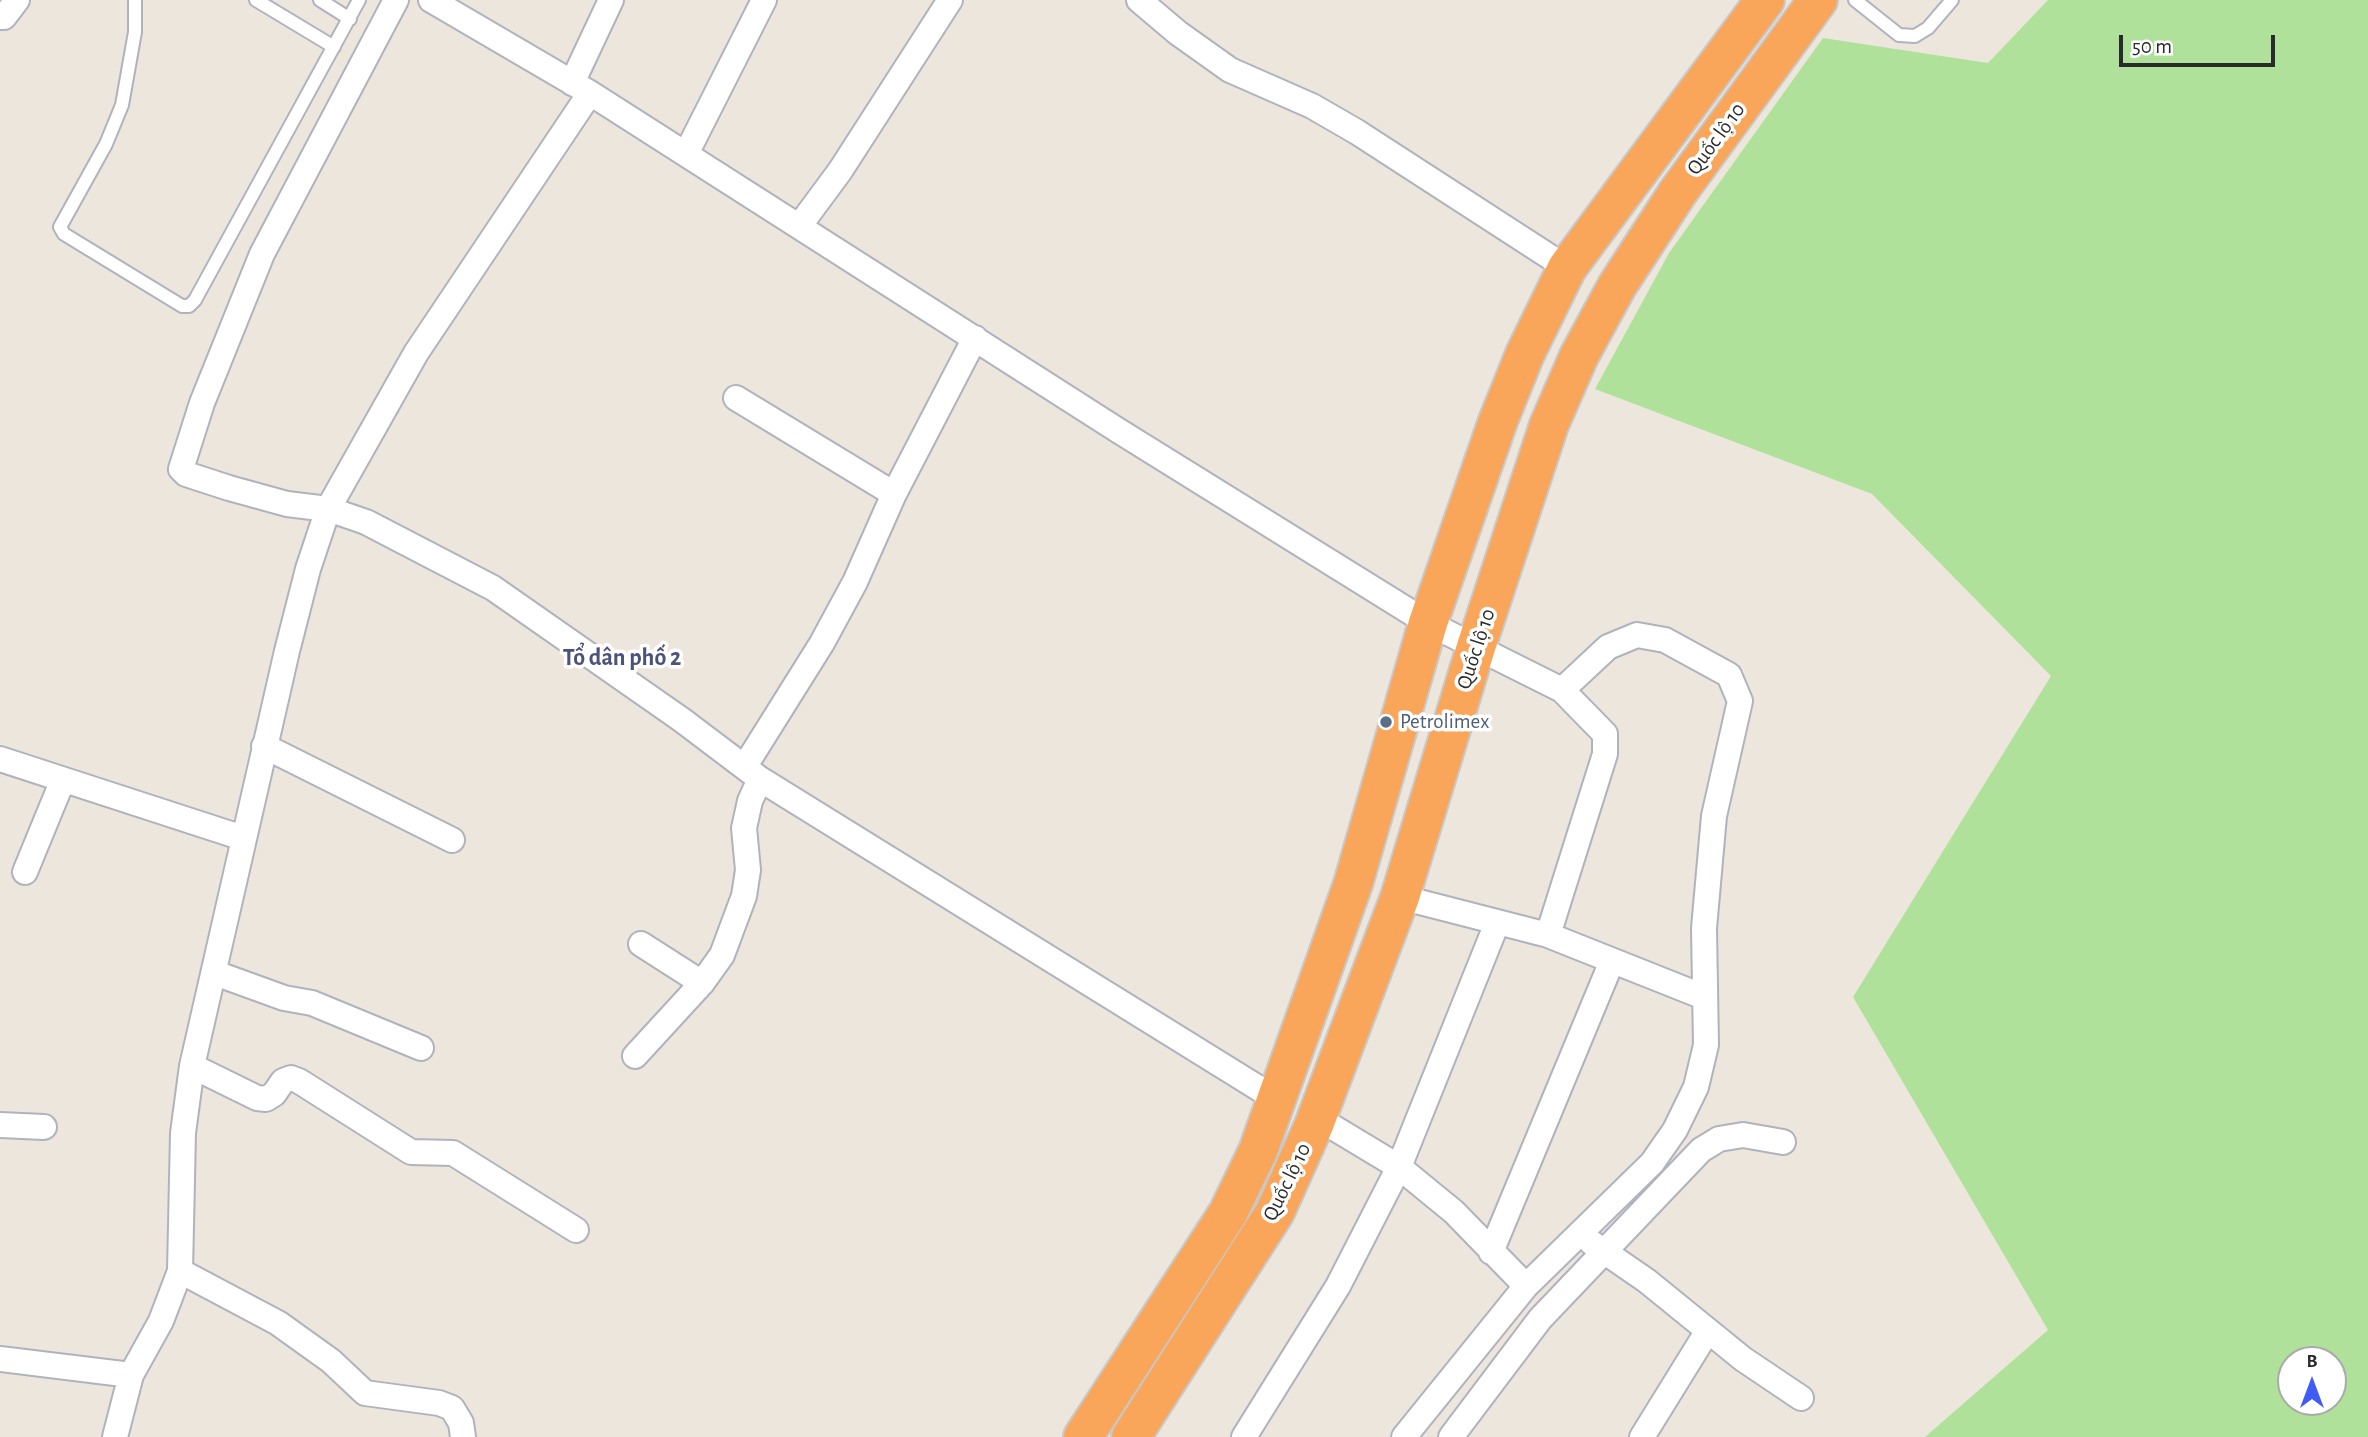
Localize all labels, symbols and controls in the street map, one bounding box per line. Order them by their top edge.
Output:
scale bar [2123,21,2279,65]
text: 50 m [2132,36,2172,57]
street label: Quốc lộ 10 [1681,98,1751,180]
street label: Quốc lộ 10 [1451,606,1501,692]
district label: Tổ dân phố 2 [563,644,681,672]
place label: Petrolimex [1400,709,1489,735]
marker: Petrolimex [1378,714,1394,730]
street label: Quốc lộ 10 [1257,1139,1317,1225]
north arrow [2277,1346,2347,1416]
text: B [2306,1352,2318,1371]

